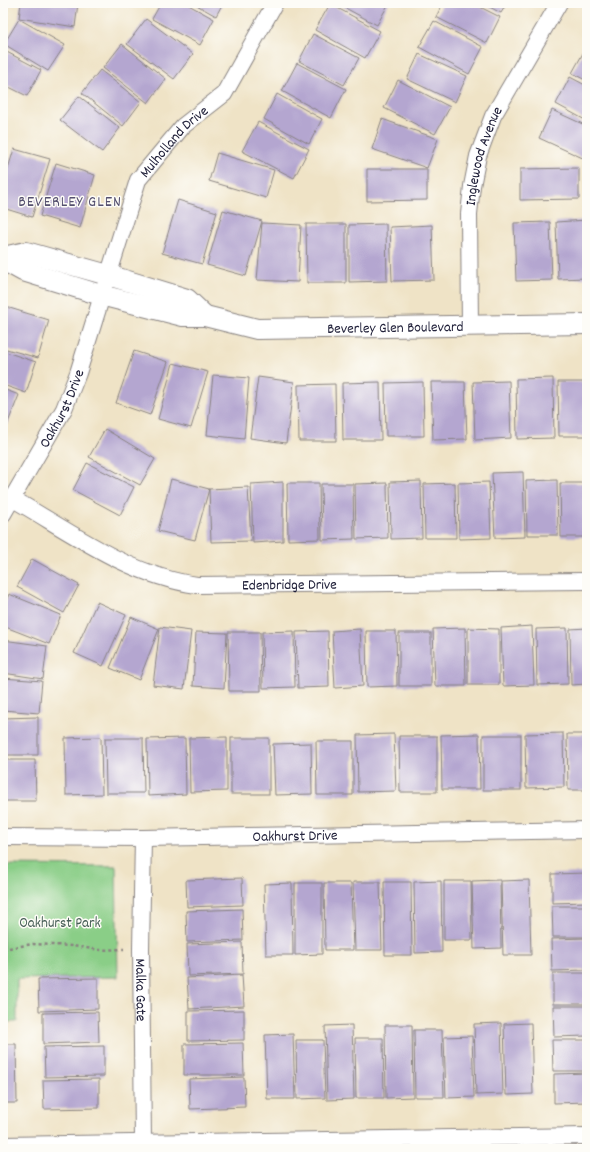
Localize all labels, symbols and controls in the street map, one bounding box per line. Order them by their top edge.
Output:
street label: Mulholland Drive [135,101,214,183]
street label: Inglewood Avenue [461,102,509,207]
district label: BEVERLEY GLEN [18,191,122,214]
street label: Beverley Glen Boulevard [327,317,464,341]
street label: Oakhurst Drive [35,367,92,453]
street label: Edenbridge Drive [242,575,337,598]
street label: Oakhurst Drive [252,825,338,849]
park label: Oakhurst Park [19,913,101,935]
street label: Malka Gate [128,958,151,1022]

